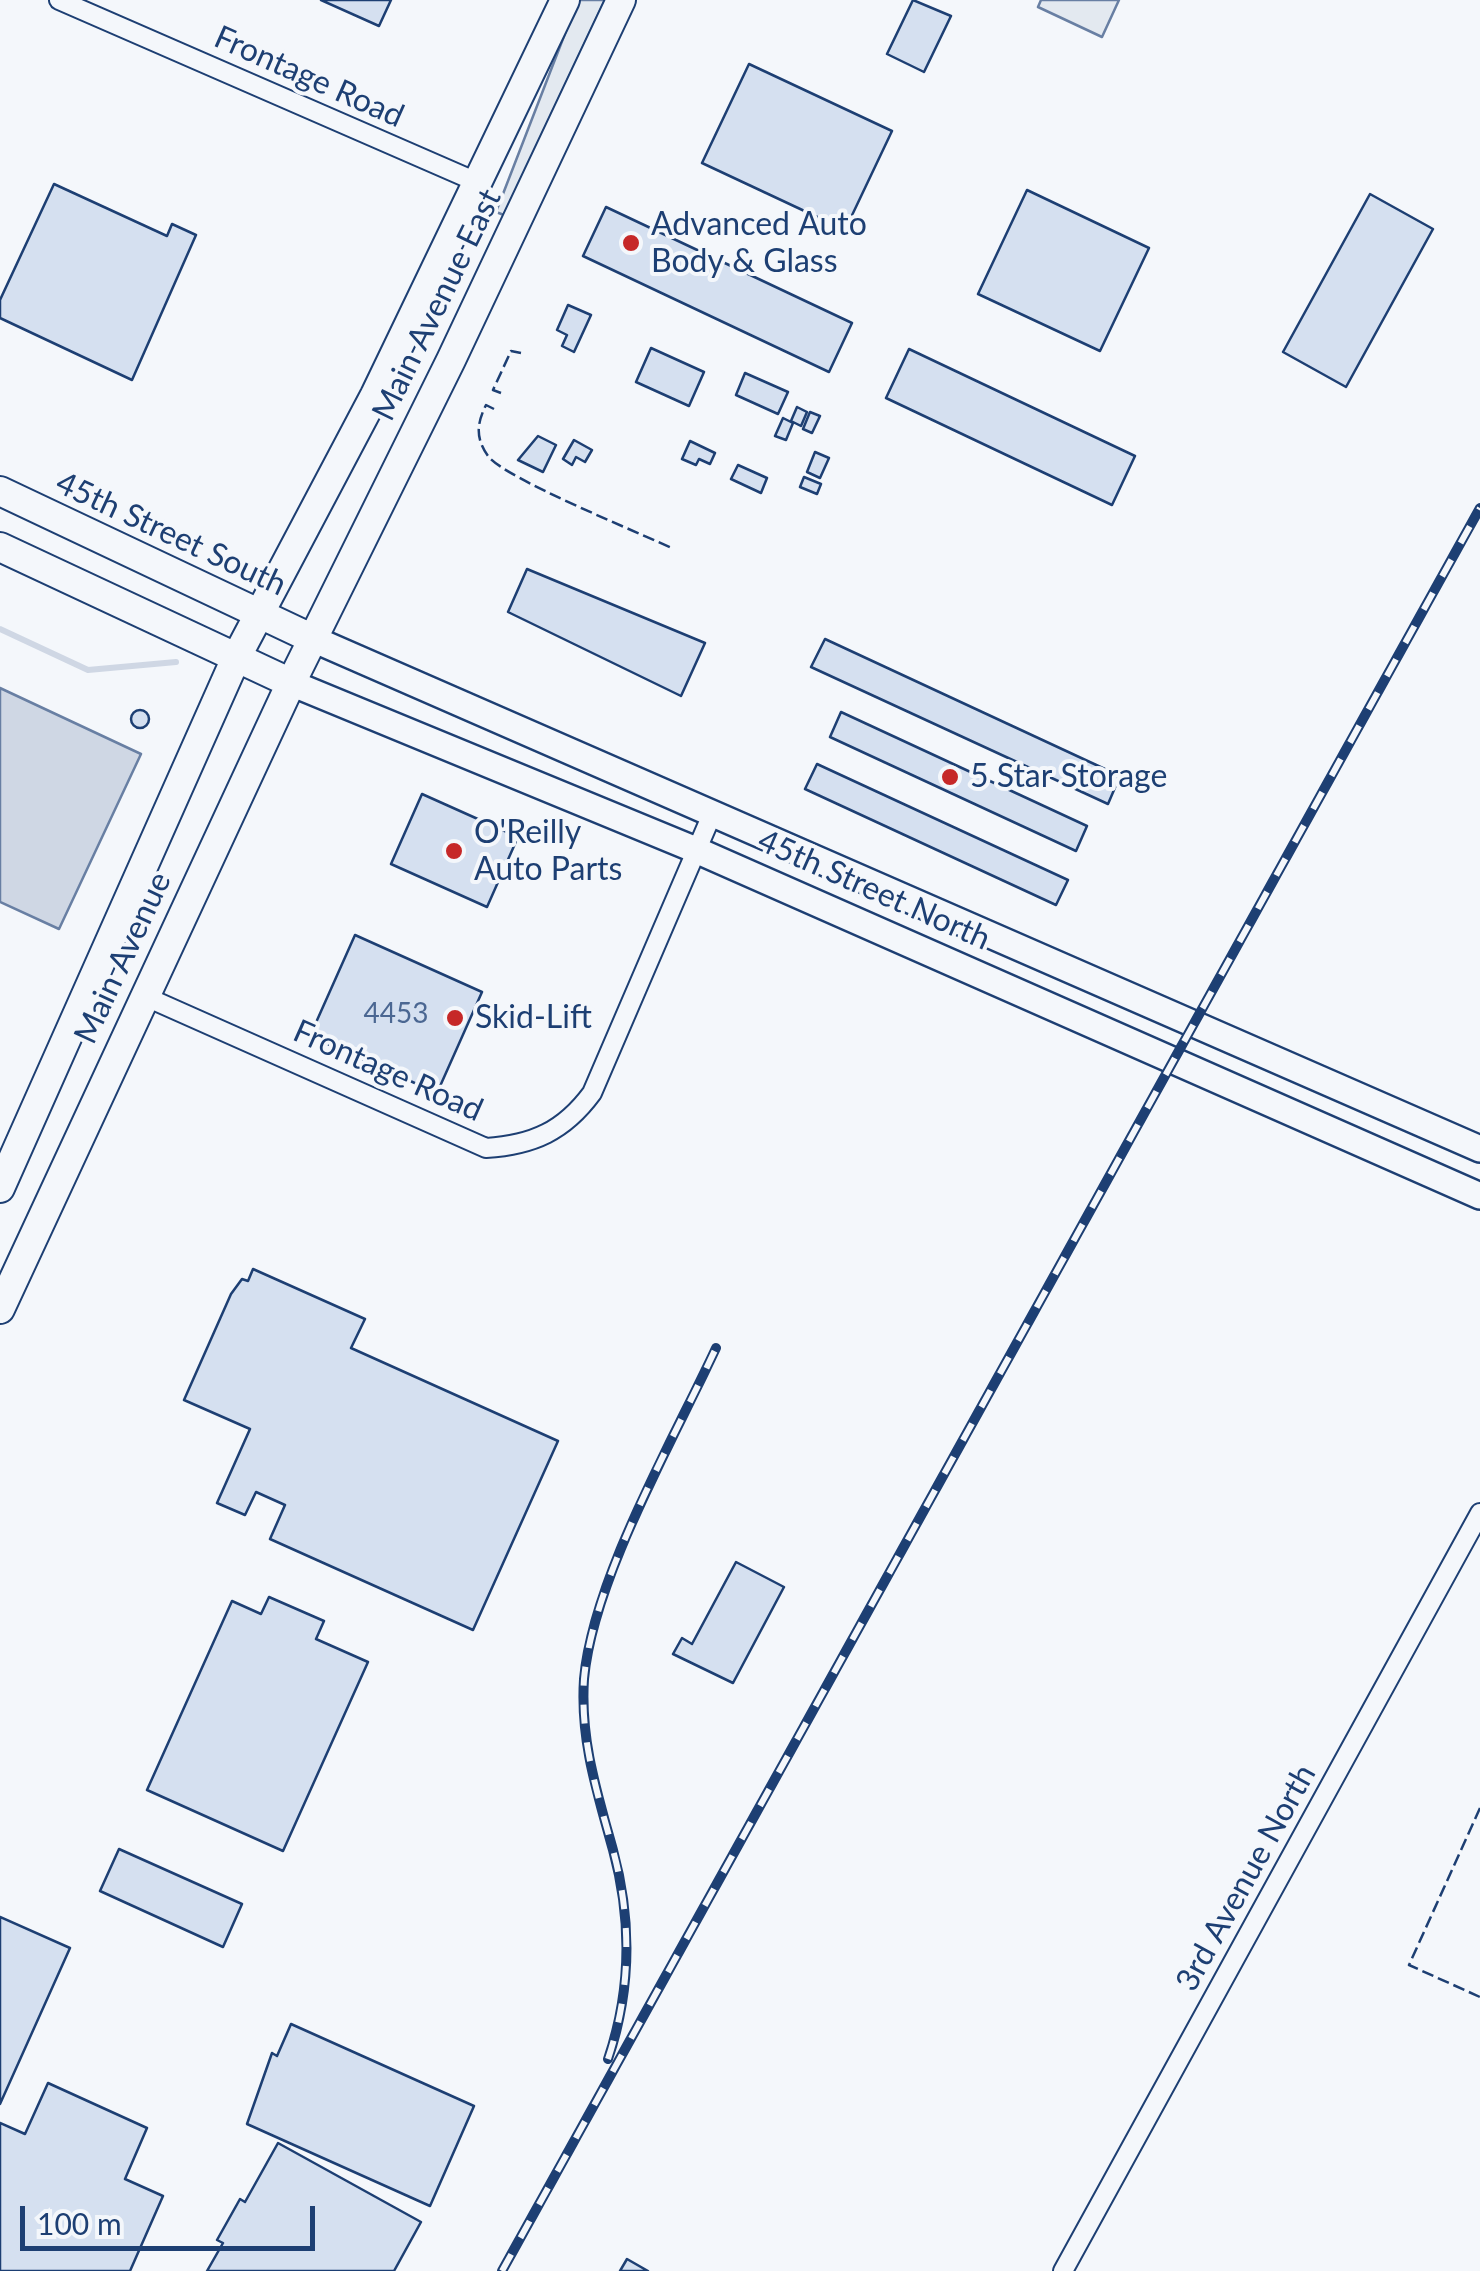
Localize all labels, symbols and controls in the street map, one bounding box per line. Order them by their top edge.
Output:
street label: Frontage Road [208,18,410,136]
street label: Main Avenue East [364,183,510,427]
place label: Advanced Auto Body & Glass [651,206,867,281]
marker: Advanced Auto Body & Glass [620,232,642,254]
street label: 45th Street South [50,464,292,604]
place label: 5 Star Storage [970,758,1167,796]
marker: 5 Star Storage [939,766,961,788]
place label: O'Reilly Auto Parts [474,814,622,889]
street label: 45th Street North [752,822,996,958]
marker: O'Reilly Auto Parts [443,840,465,862]
street label: Main Avenue [67,866,179,1050]
house number: 4453 [364,997,428,1031]
place label: Skid-Lift [475,999,592,1037]
marker: Skid-Lift [444,1007,466,1029]
street label: Frontage Road [287,1012,489,1130]
street label: 3rd Avenue North [1168,1758,1324,1998]
scale bar [25,2186,320,2248]
text: 100 m [37,2205,122,2241]

